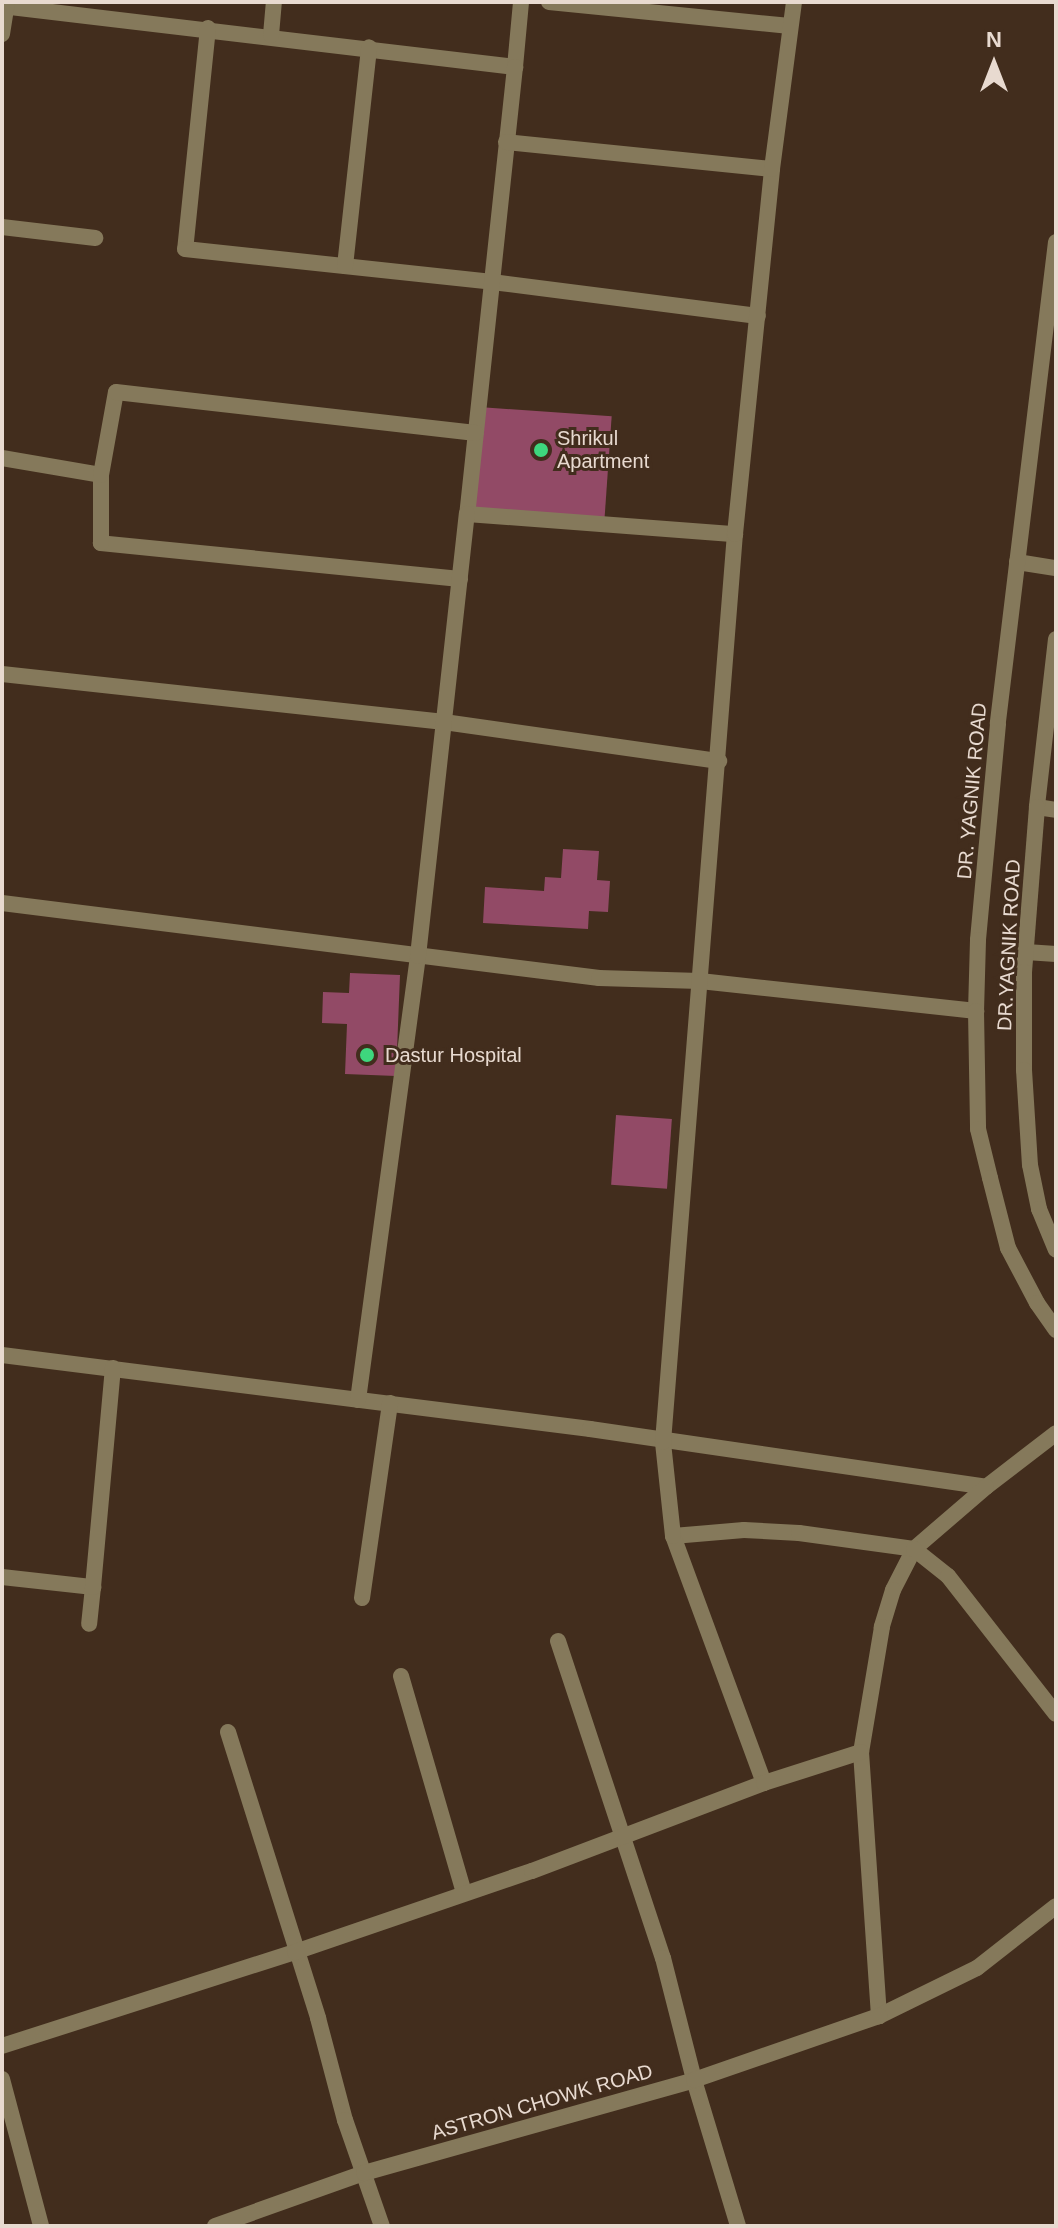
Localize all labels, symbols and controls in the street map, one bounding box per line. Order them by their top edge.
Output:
north arrow [954,24,1034,104]
text: N [986,27,1002,52]
place label: Shrikul Apartment [557,426,649,473]
marker: Shrikul Apartment [532,441,550,459]
street label: DR. YAGNIK ROAD [952,702,992,880]
street label: DR.YAGNIK ROAD [993,859,1025,1031]
place label: Dastur Hospital [385,1043,522,1067]
marker: Dastur Hospital [356,1044,378,1066]
street label: ASTRON CHOWK ROAD [429,2059,655,2145]

